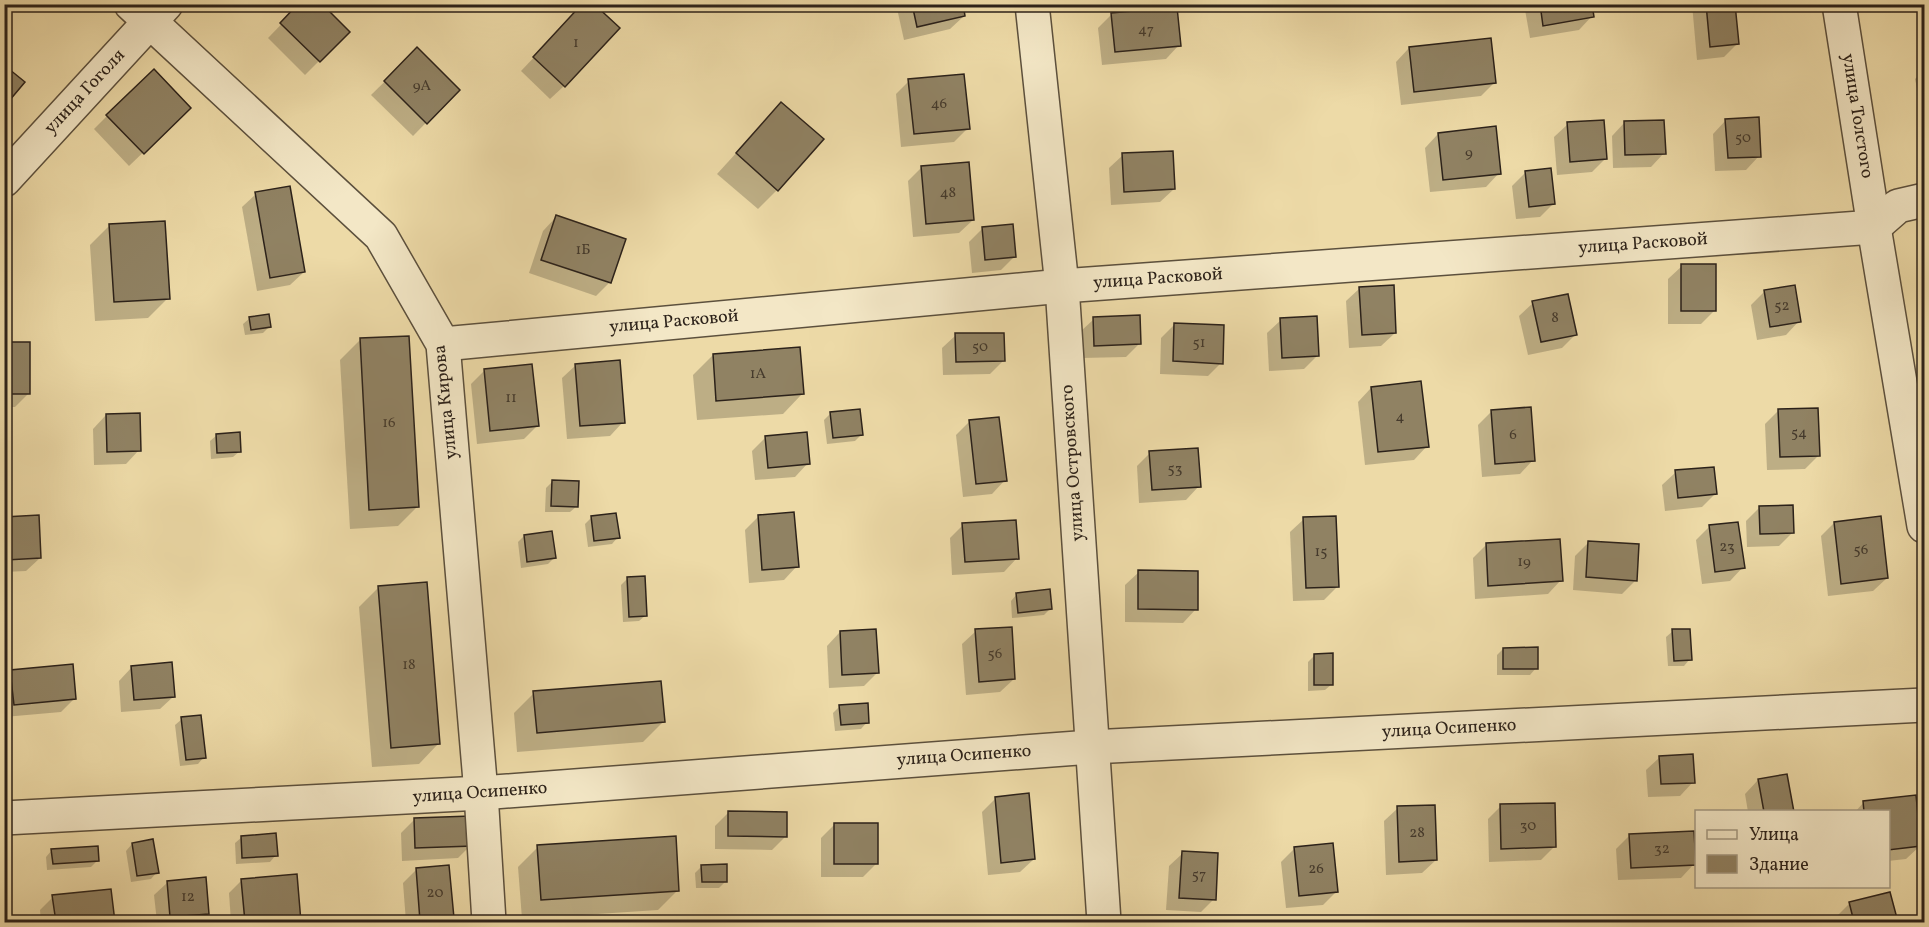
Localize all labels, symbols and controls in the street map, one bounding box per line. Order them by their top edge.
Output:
house number: 47 [1138,20,1154,41]
house number: 1 [573,33,579,54]
street label: улица Гоголя [39,44,131,140]
street label: улица Толстого [1835,52,1879,180]
house number: 9А [413,76,432,97]
house number: 46 [931,94,947,115]
house number: 50 [1735,128,1751,149]
house number: 9 [1465,143,1473,164]
house number: 48 [940,183,956,204]
street label: улица Расковой [1577,227,1709,261]
house number: 1Б [575,240,591,261]
street label: улица Расковой [1092,262,1224,296]
house number: 52 [1774,296,1790,317]
street label: улица Расковой [608,304,740,340]
house number: 8 [1551,308,1559,329]
house number: 51 [1192,333,1206,354]
house number: 50 [972,337,988,358]
street label: улица Кирова [428,344,464,460]
house number: 1А [750,364,767,385]
street label: улица Островского [1055,384,1091,542]
house number: 11 [505,388,517,409]
house number: 4 [1396,407,1405,428]
house number: 16 [382,413,396,434]
house number: 54 [1791,423,1807,444]
house number: 6 [1509,425,1517,446]
house number: 53 [1168,459,1182,480]
house number: 23 [1719,537,1735,558]
house number: 56 [1854,540,1868,561]
house number: 15 [1314,542,1328,563]
house number: 19 [1517,552,1531,573]
house number: 56 [988,644,1002,665]
house number: 18 [402,655,416,676]
street label: улица Осипенко [1381,713,1517,745]
street label: улица Осипенко [896,739,1032,773]
street label: улица Осипенко [412,776,548,810]
legend [1695,810,1890,888]
house number: 30 [1520,816,1536,837]
house number: 28 [1409,823,1425,844]
text: Улица [1749,823,1799,848]
house number: 32 [1654,839,1670,860]
text: Здание [1749,853,1809,878]
house number: 26 [1308,859,1324,880]
house number: 57 [1192,865,1206,886]
house number: 20 [427,883,443,904]
house number: 12 [181,887,195,908]

